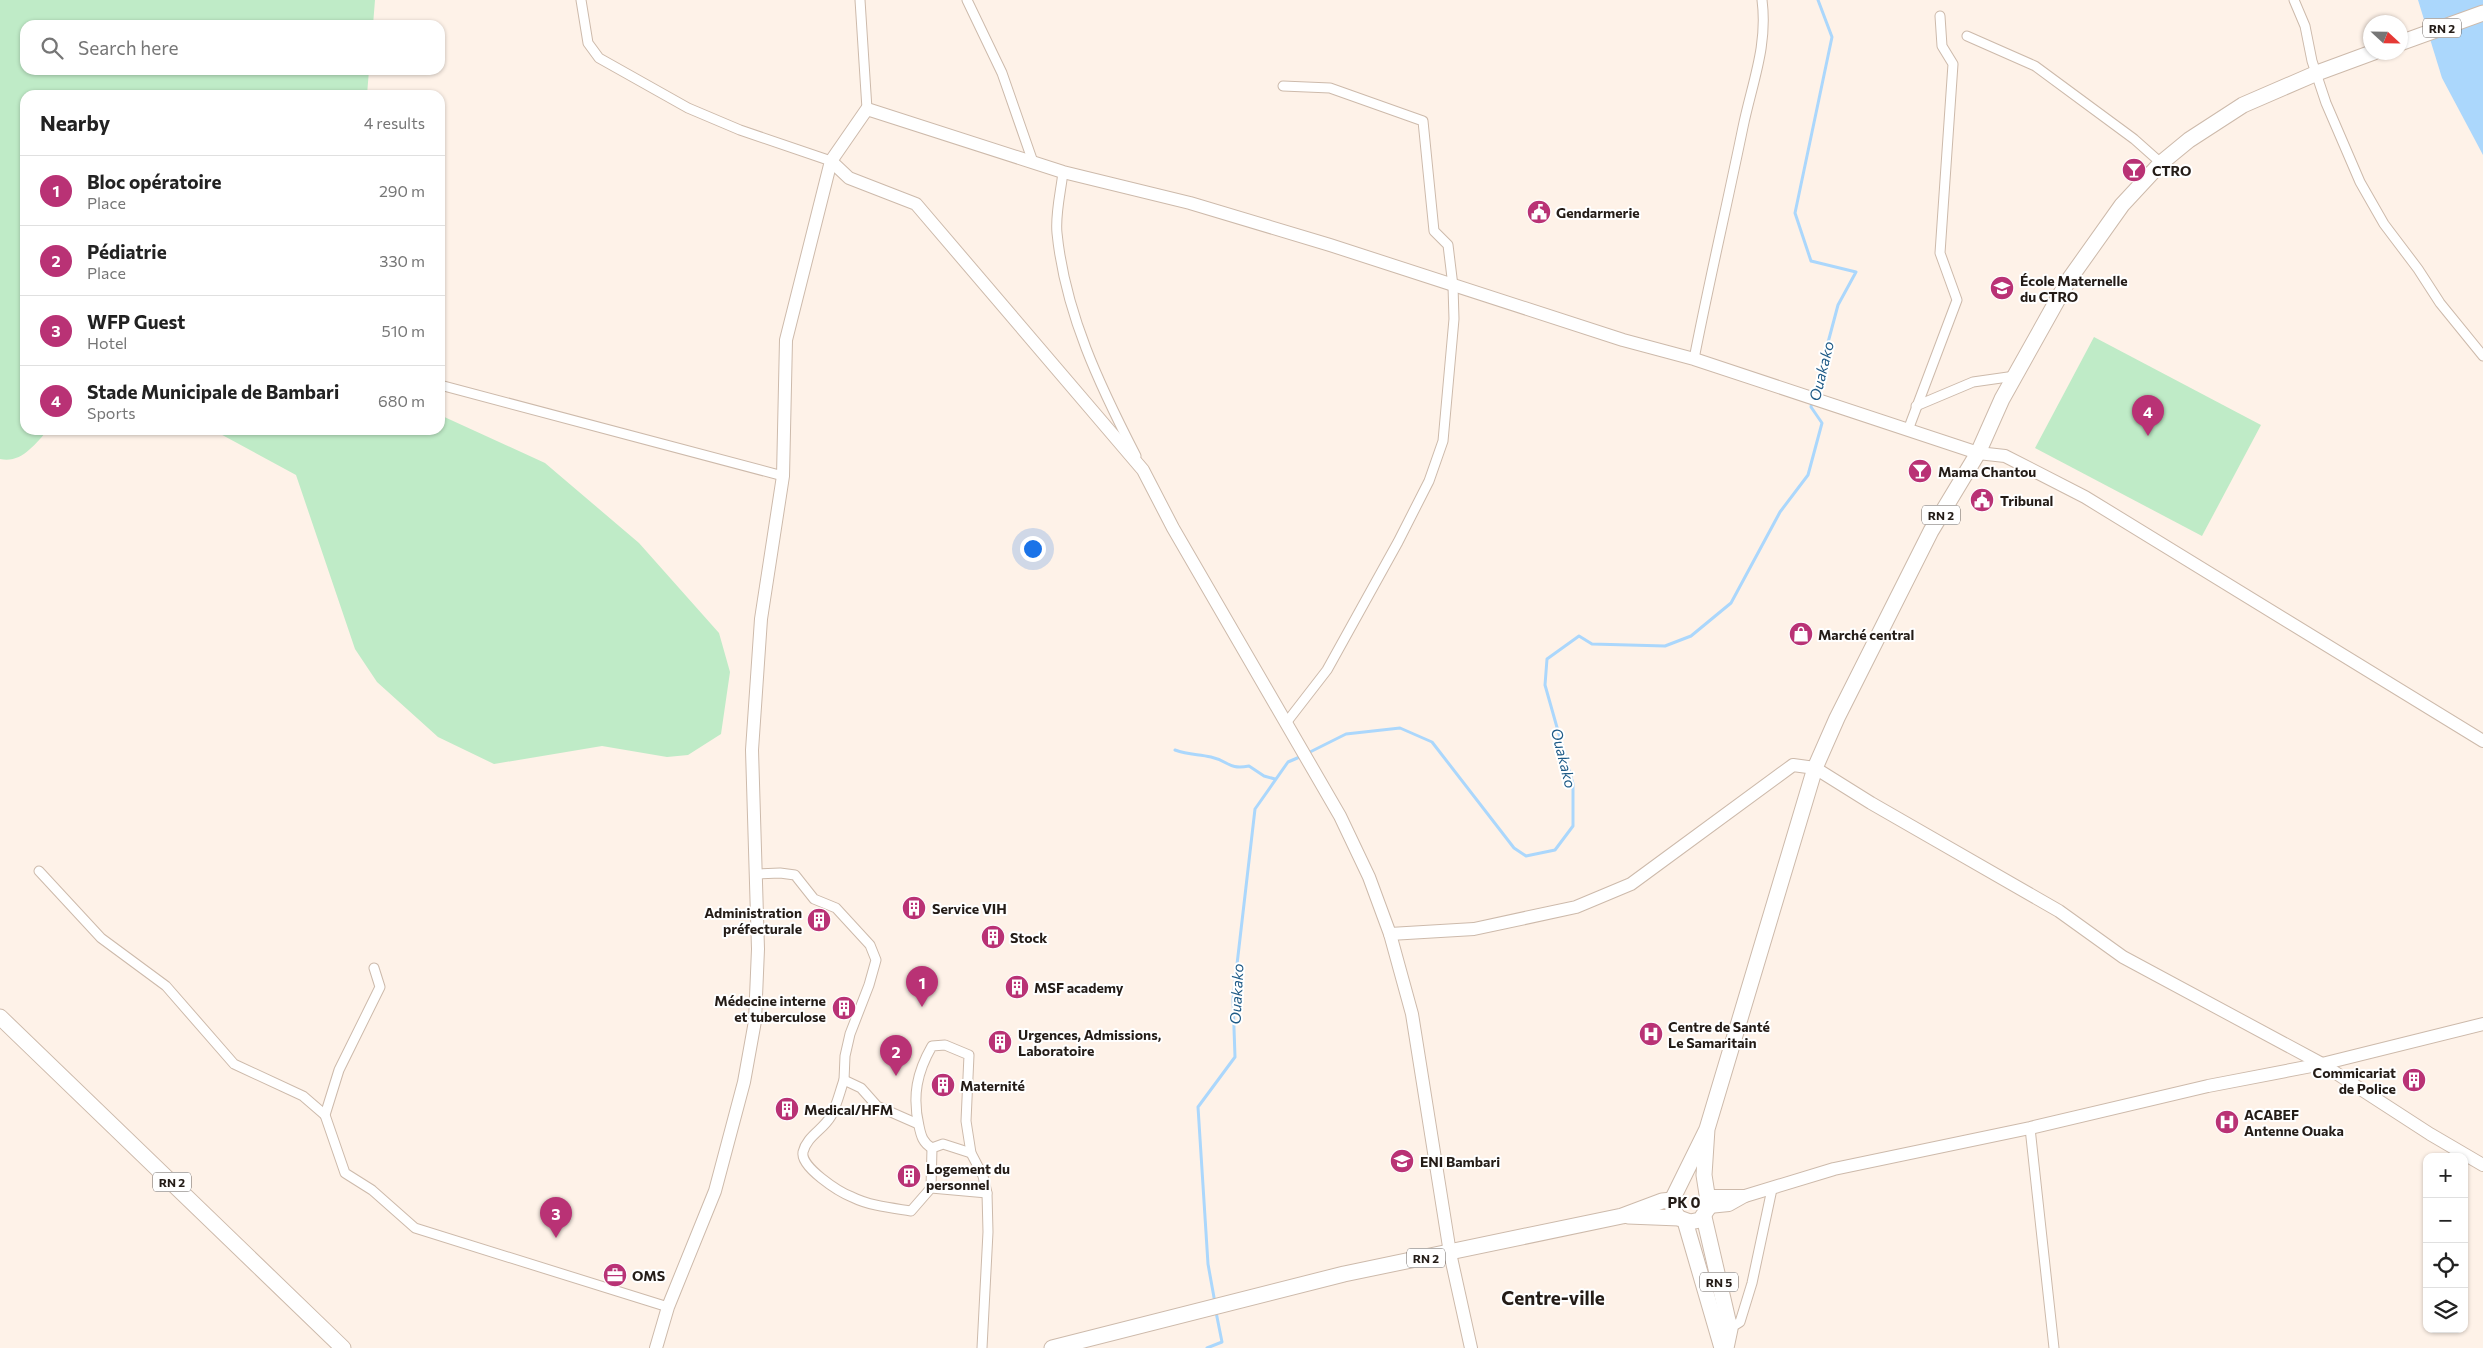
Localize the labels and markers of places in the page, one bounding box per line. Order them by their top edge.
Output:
bar icon: CTRO [2121,157,2147,183]
place label: CTRO [2152,162,2191,179]
public building icon: Gendarmerie [1526,199,1552,225]
place label: Gendarmerie [1556,204,1640,221]
place label: École Maternelle du CTRO [2020,272,2128,305]
school or university icon: École Maternelle du CTRO [1989,275,2015,301]
pin: 4 [2132,395,2164,436]
bar icon: Mama Chantou [1907,458,1933,484]
place label: Mama Chantou [1938,463,2036,480]
public building icon: Tribunal [1969,487,1995,513]
place label: Tribunal [2000,492,2053,509]
shop icon: Marché central [1788,621,1814,647]
place label: Marché central [1818,626,1914,643]
building icon: Service VIH [901,895,927,921]
place label: Service VIH [932,900,1007,917]
place label: Administration préfecturale [704,904,802,937]
building icon: Administration préfecturale [806,907,832,933]
building icon: Stock [980,924,1006,950]
place label: Stock [1010,929,1047,946]
pin: 1 [906,966,938,1007]
building icon: MSF academy [1004,974,1030,1000]
place label: MSF academy [1034,979,1124,996]
place label: Médecine interne et tuberculose [714,992,826,1025]
building icon: Médecine interne et tuberculose [831,995,857,1021]
place label: Centre de Santé Le Samaritain [1668,1018,1770,1051]
hospital icon: Centre de Santé Le Samaritain [1638,1021,1664,1047]
place label: Urgences, Admissions, Laboratoire [1018,1026,1161,1059]
building icon: Urgences, Admissions, Laboratoire [987,1029,1013,1055]
pin: 2 [880,1035,912,1076]
place label: Commicariat de Police [2313,1064,2396,1097]
building icon: Commicariat de Police [2401,1067,2427,1093]
building icon: Maternité [930,1072,956,1098]
place label: Maternité [960,1077,1025,1094]
building icon: Medical/HFM [774,1096,800,1122]
place label: Medical/HFM [804,1101,893,1118]
place label: ACABEF Antenne Ouaka [2244,1106,2344,1139]
hospital icon: ACABEF Antenne Ouaka [2214,1109,2240,1135]
school or university icon: ENI Bambari [1389,1148,1415,1174]
place label: ENI Bambari [1420,1153,1500,1170]
place label: Logement du personnel [926,1160,1010,1193]
building icon: Logement du personnel [896,1163,922,1189]
pin: 3 [540,1197,572,1238]
office icon: OMS [602,1262,628,1288]
place label: OMS [632,1267,665,1284]

